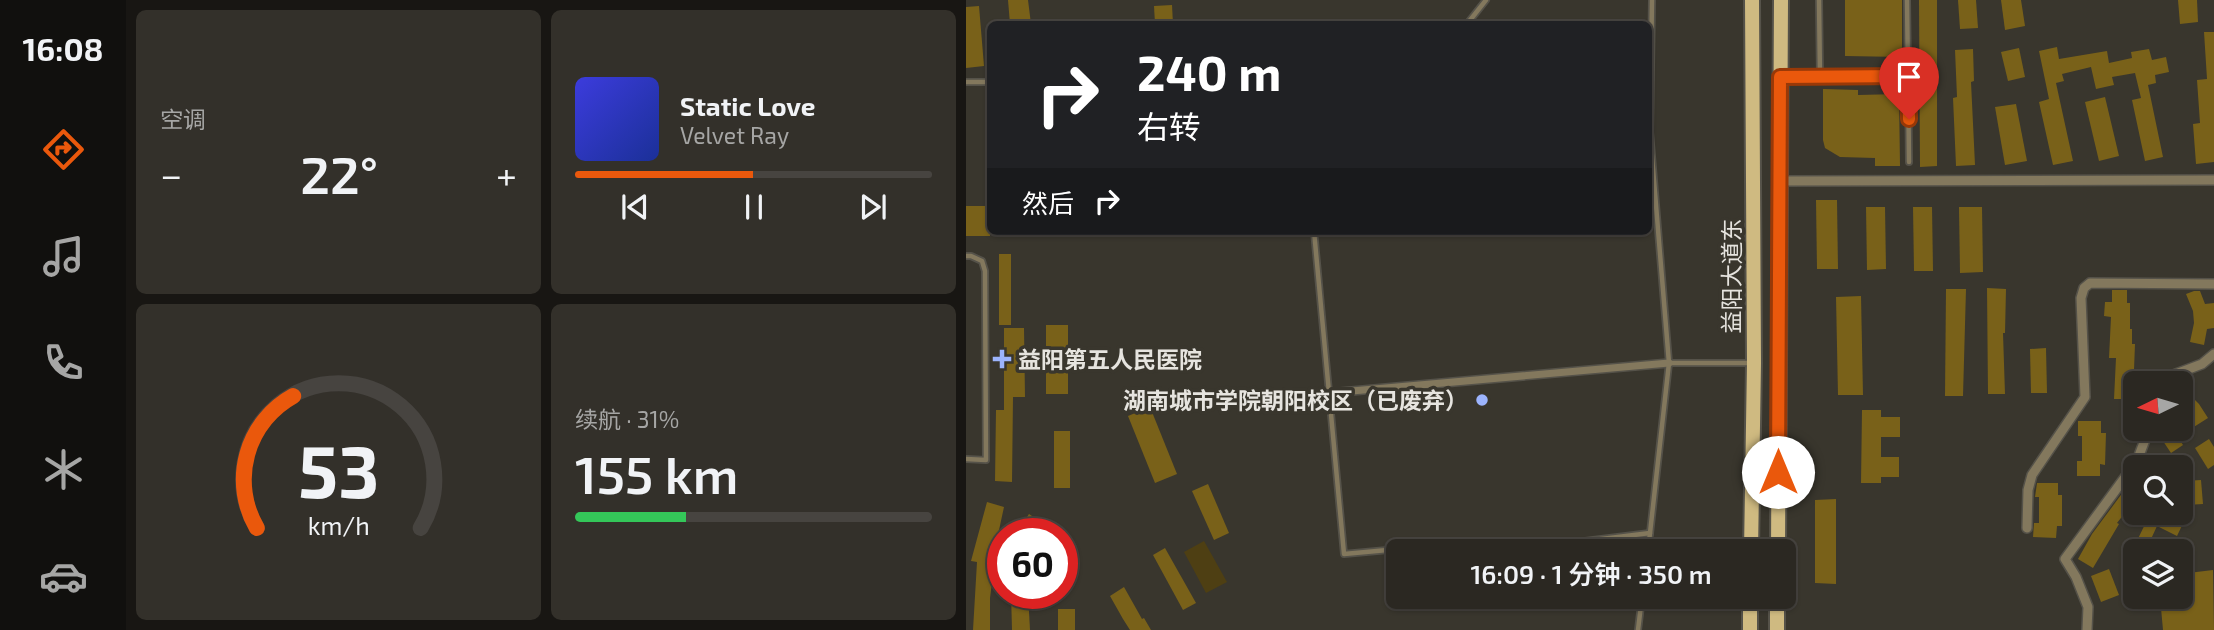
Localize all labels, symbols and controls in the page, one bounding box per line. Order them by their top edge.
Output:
text: 16:08 [22,29,104,67]
text: 240 m [1137,42,1281,101]
pin [1879,47,1939,119]
icon: right [1022,49,1113,140]
icon: arrive [1890,58,1928,96]
text: Static Love [680,90,816,121]
text: 空调 [160,105,206,133]
text: 右转 [1137,107,1201,145]
text: Velvet Ray [680,121,789,149]
icon: directions [39,125,88,174]
text: 22° [300,142,378,204]
text: − [160,151,182,197]
text: + [496,151,517,197]
icon: right [1088,182,1126,220]
text: 然后 [1022,187,1074,218]
icon: previous [616,188,654,226]
icon: pause [735,188,773,226]
icon: next [854,188,892,226]
street label: 益阳大道东 [1717,219,1745,334]
icon: music [39,232,88,281]
icon: phone [39,338,88,387]
place label: 益阳第五人民医院 [1018,345,1202,373]
marker: 益阳第五人民医院 [992,349,1012,369]
north arrow [2123,371,2193,441]
map controls [2123,371,2193,609]
place label: 湖南城市学院朝阳校区（已废弃） [1123,386,1468,414]
marker: 湖南城市学院朝阳校区（已废弃） [1474,392,1490,408]
text: 续航 · 31% [575,405,679,433]
text: 53 [298,425,379,513]
position arrow [1741,435,1815,509]
text: 155 km [575,442,739,504]
icon: climate [39,445,88,494]
button: search [2123,455,2193,525]
text: km/h [307,510,370,540]
speed limit sign: 60 [987,518,1078,609]
button: layers [2123,539,2193,609]
icon: car [39,552,88,601]
text: 16:09 · 1 分钟 · 350 m [1470,558,1712,589]

